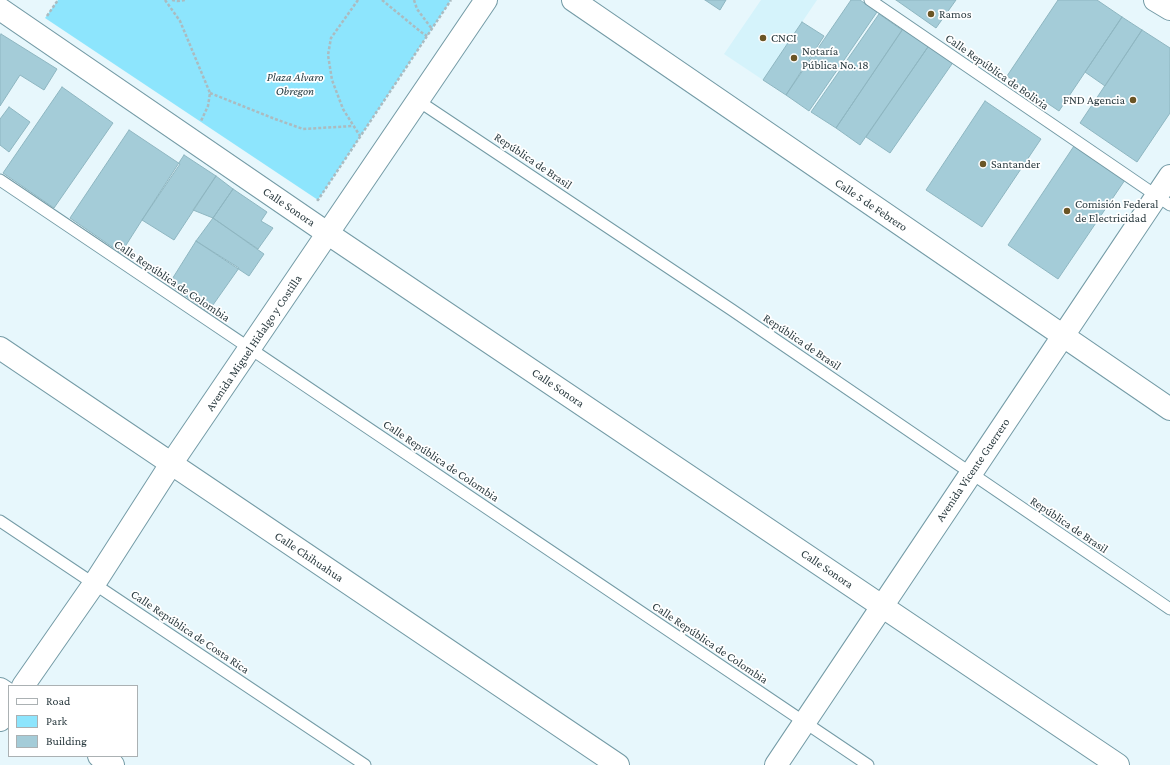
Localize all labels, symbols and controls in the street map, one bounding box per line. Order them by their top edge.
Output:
place label: Ramos [939,7,971,21]
marker: Ramos [926,9,936,19]
place label: CNCI [771,31,797,45]
street label: Calle República de Bolivia [943,31,1051,113]
marker: CNCI [758,33,768,43]
place label: Notaría Pública No. 18 [802,44,869,72]
marker: Notaría Pública No. 18 [789,53,799,63]
park label: Plaza Alvaro Obregon [267,70,323,98]
place label: FND Agencia [1063,93,1125,107]
marker: FND Agencia [1128,95,1138,105]
street label: República de Brasil [491,130,575,192]
place label: Santander [991,157,1040,171]
marker: Santander [978,159,988,169]
street label: Calle 5 de Febrero [832,175,910,235]
street label: Calle Sonora [260,184,318,230]
place label: Comisión Federal de Electricidad [1075,197,1159,225]
marker: Comisión Federal de Electricidad [1062,206,1072,216]
street label: Calle República de Colombia [111,237,233,325]
street label: Avenida Miguel Hidalgo y Costilla [203,272,305,414]
street label: República de Brasil [760,311,844,373]
street label: Calle Sonora [529,365,587,411]
street label: Avenida Vicente Guerrero [933,416,1013,524]
street label: Calle República de Colombia [380,417,502,505]
street label: República de Brasil [1027,494,1111,556]
street label: Calle Chihuahua [272,529,346,585]
street label: Calle Sonora [798,546,856,592]
street label: Calle República de Costa Rica [128,587,252,677]
street label: Calle República de Colombia [649,599,771,687]
legend [8,685,138,757]
text: Road [46,694,70,708]
text: Park [46,714,67,728]
text: Building [46,734,87,748]

